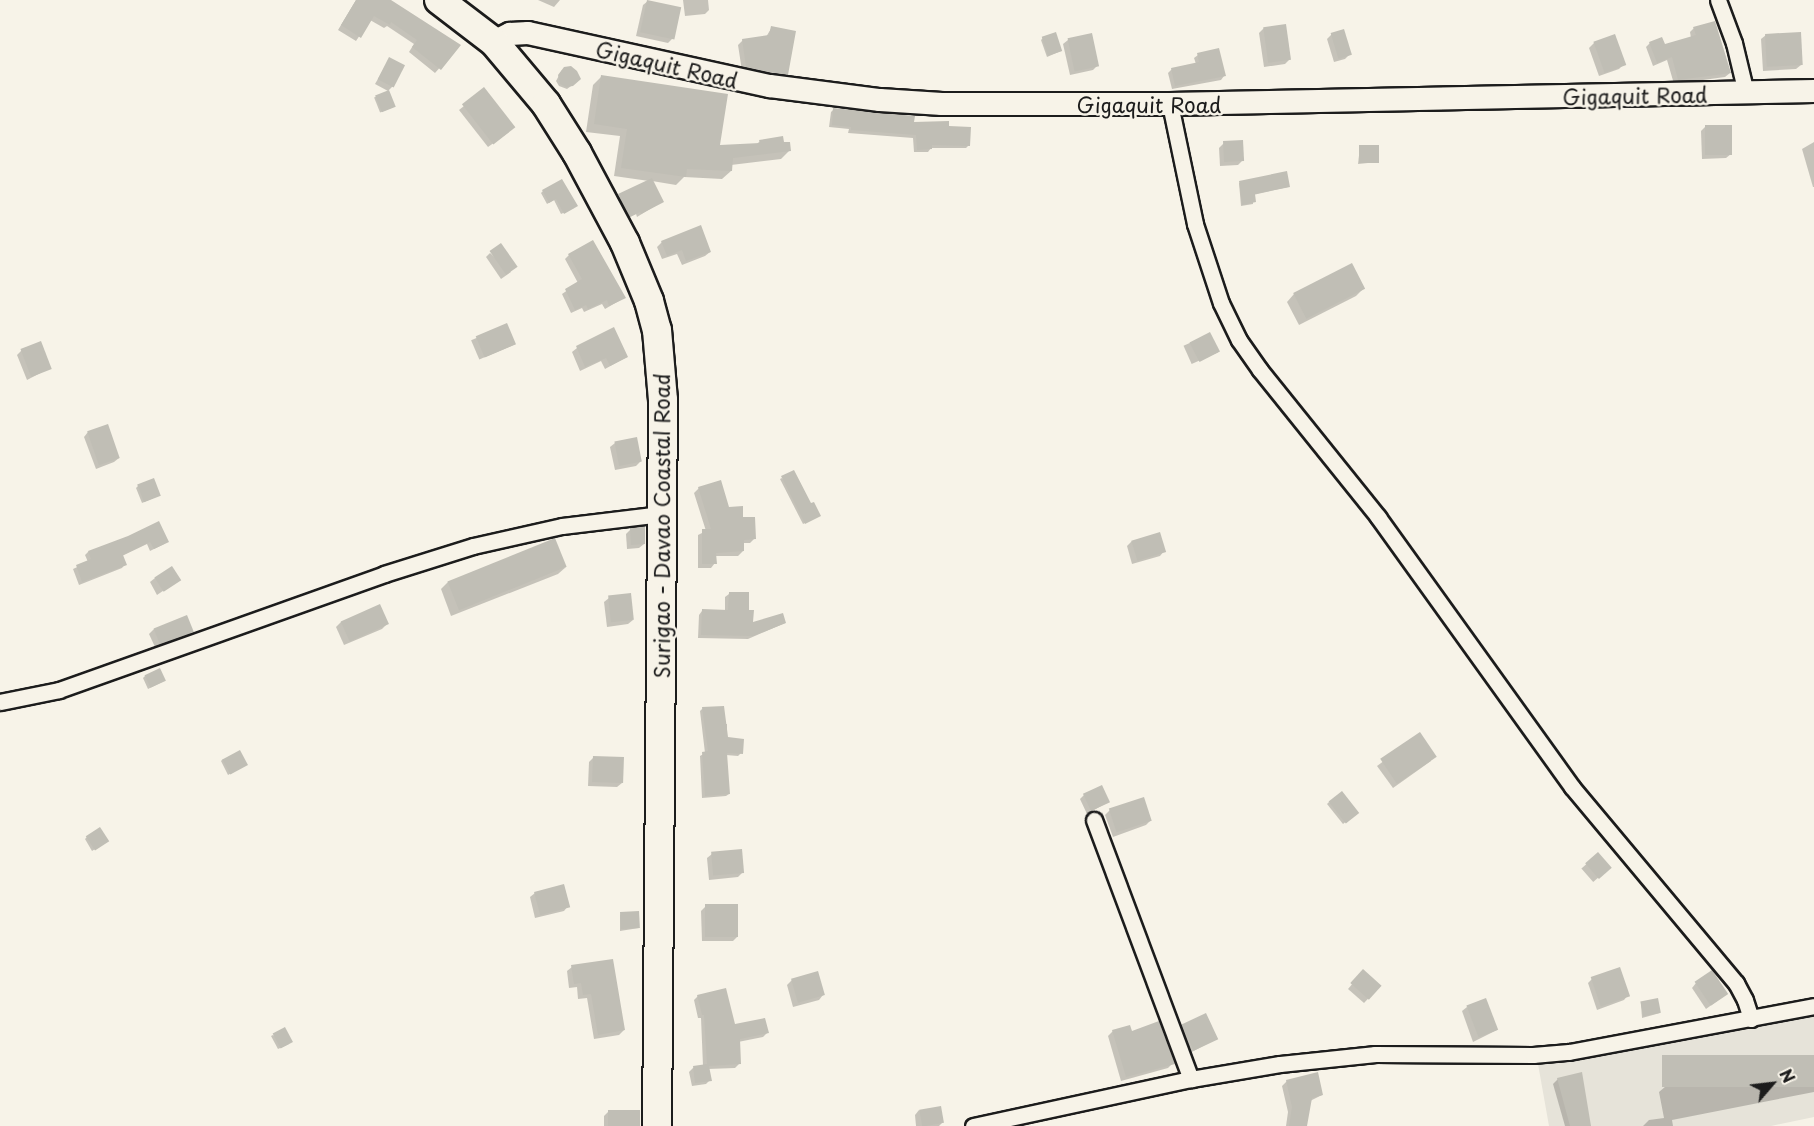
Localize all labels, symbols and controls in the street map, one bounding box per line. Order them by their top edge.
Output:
street label: Gigaquit Road [594,36,740,92]
street label: Gigaquit Road [1563,81,1707,109]
street label: Gigaquit Road [1077,91,1221,117]
street label: Surigao - Davao Coastal Road [648,372,674,680]
north arrow [1742,1054,1802,1114]
text: N [1774,1064,1801,1087]

